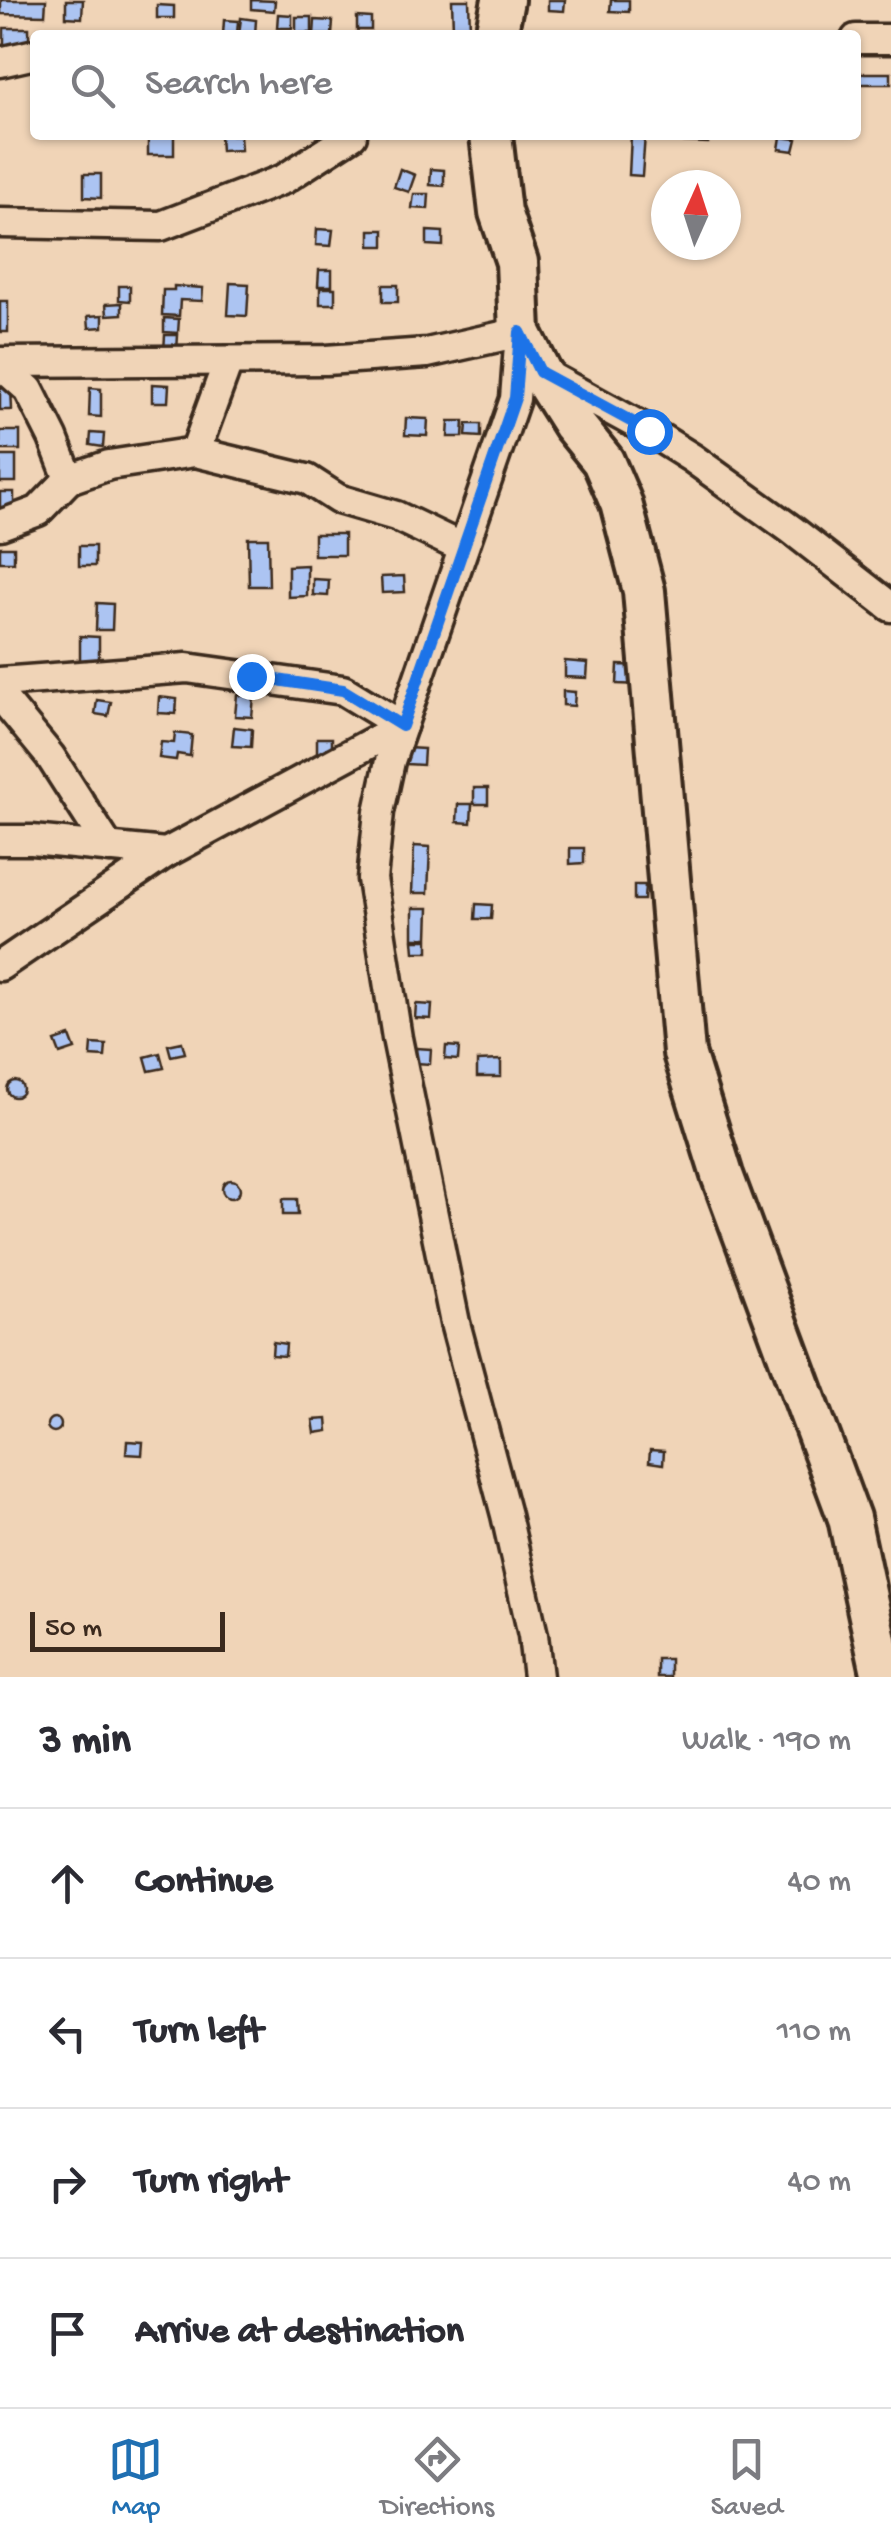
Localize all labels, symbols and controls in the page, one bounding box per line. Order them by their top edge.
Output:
search box [30,30,861,140]
icon: search [65,58,120,113]
text: Search here [145,63,332,107]
north arrow [651,170,741,260]
route start [627,409,673,455]
route end [229,654,275,700]
scale bar [30,1607,225,1652]
text: 50 m [45,1613,102,1646]
text: 3 min [40,1718,131,1767]
text: Walk · 190 m [682,1723,851,1761]
icon: ahead [40,1856,95,1911]
text: Continue [135,1861,273,1905]
text: 40 m [787,1864,851,1902]
icon: left [40,2006,95,2061]
text: Turn left [135,2011,263,2055]
text: 110 m [777,2014,851,2052]
icon: right [40,2156,95,2211]
text: Turn right [135,2161,287,2205]
text: 40 m [787,2164,851,2202]
icon: arrive [40,2306,95,2361]
text: Arrive at destination [135,2311,464,2355]
tab: Map [108,2432,163,2525]
tab: Directions [380,2432,494,2525]
tab: Saved [711,2432,783,2525]

